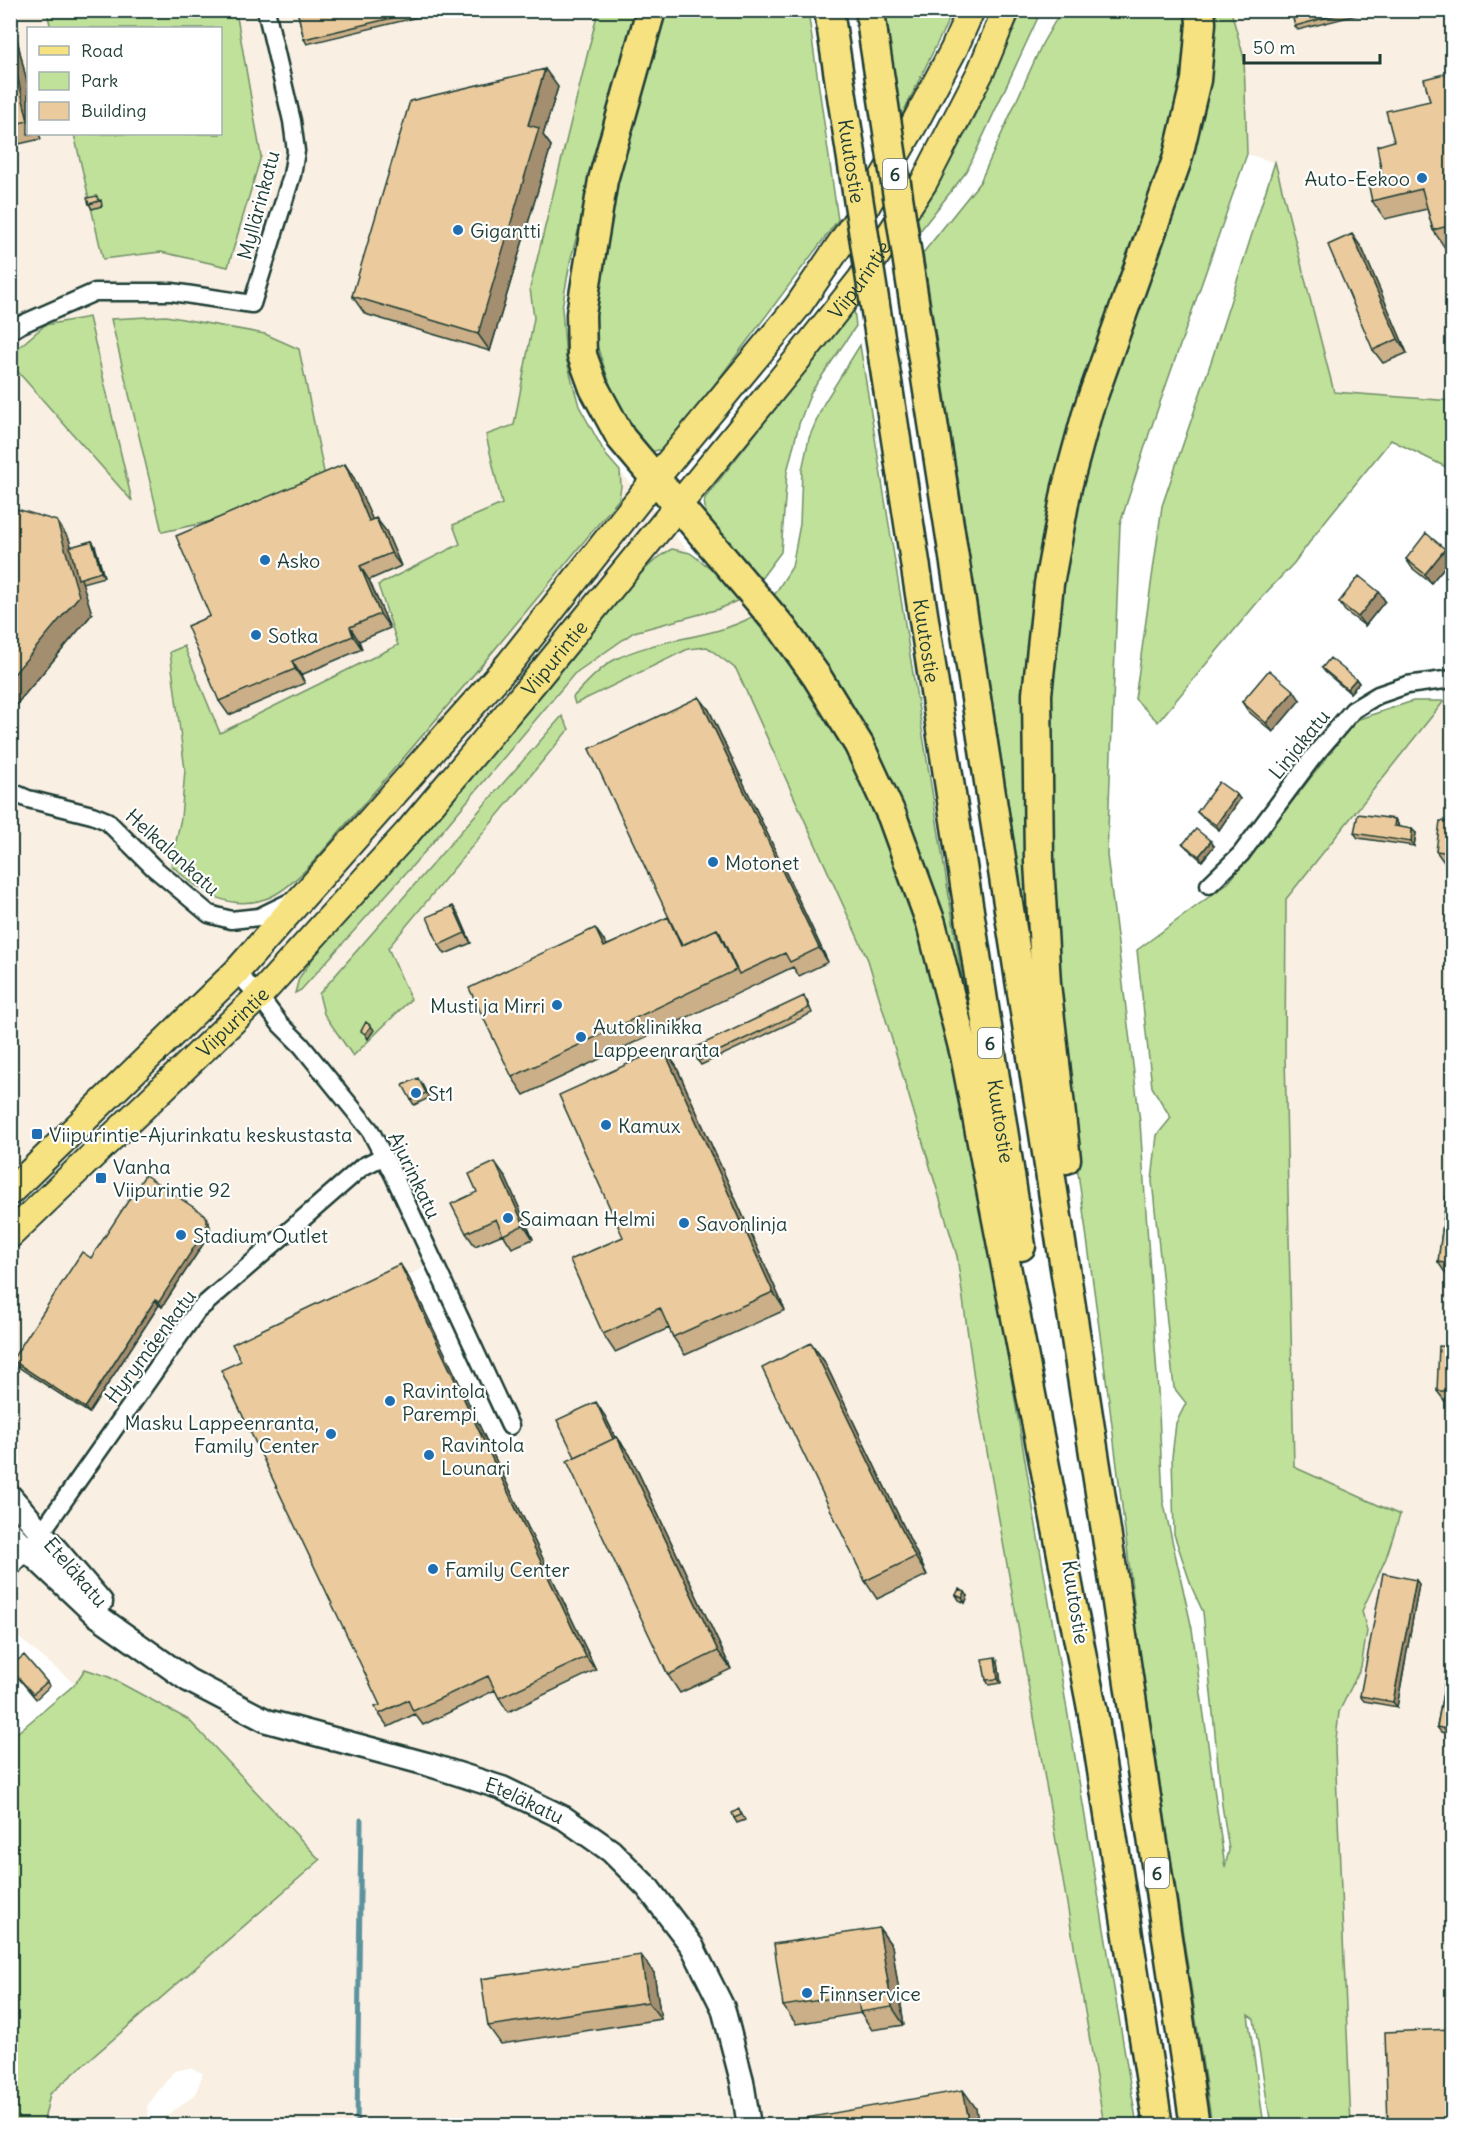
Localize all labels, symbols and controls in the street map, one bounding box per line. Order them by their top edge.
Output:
legend [27,27,222,135]
scale bar [1244,27,1380,65]
text: 50 m [1253,36,1295,59]
text: Road [81,39,124,62]
text: Park [81,69,118,92]
text: Building [81,99,146,122]
street label: Kuutostie [833,117,871,205]
street label: Myllärinkatu [231,148,285,262]
road number: 6 [883,159,907,189]
place label: Auto-Eekoo [1304,166,1410,191]
marker: Auto-Eekoo [1415,171,1429,185]
place label: Gigantti [470,218,541,243]
marker: Gigantti [451,223,465,237]
street label: Viipurintie [822,236,895,324]
place label: Asko [277,548,320,573]
marker: Asko [258,553,272,567]
street label: Kuutostie [908,597,946,684]
street label: Viipurintie [515,615,592,701]
place label: Sotka [268,623,318,648]
marker: Sotka [249,628,263,642]
street label: Linjakatu [1263,704,1335,784]
street label: Helkalankatu [121,803,225,901]
place label: Motonet [725,850,799,875]
marker: Motonet [706,855,720,869]
street label: Viipurintie [191,982,274,1062]
place label: Musti ja Mirri [430,993,545,1018]
marker: Musti ja Mirri [550,998,564,1012]
place label: Autoklinikka Lappeenranta [593,1014,720,1062]
road number: 6 [978,1028,1002,1058]
marker: Autoklinikka Lappeenranta [574,1030,588,1044]
street label: Kuutostie [983,1077,1020,1165]
place label: St1 [428,1081,453,1106]
marker: St1 [409,1086,423,1100]
place label: Kamux [618,1113,681,1138]
marker: Kamux [599,1118,613,1132]
place label: Viipurintie-Ajurinkatu keskustasta [49,1122,352,1147]
marker: Viipurintie-Ajurinkatu keskustasta [30,1127,44,1141]
street label: Ajurinkatu [383,1128,447,1222]
place label: Vanha Viipurintie 92 [113,1154,231,1202]
marker: Vanha Viipurintie 92 [94,1171,108,1185]
place label: Saimaan Helmi [520,1206,655,1231]
marker: Saimaan Helmi [501,1211,515,1225]
place label: Savonlinja [696,1211,787,1236]
marker: Savonlinja [677,1216,691,1230]
place label: Stadium Outlet [193,1223,328,1248]
marker: Stadium Outlet [174,1228,188,1242]
street label: Hyrymäenkatu [99,1284,201,1408]
place label: Ravintola Parempi [402,1378,486,1426]
marker: Ravintola Parempi [383,1394,397,1408]
place label: Masku Lappeenranta, Family Center [125,1410,319,1458]
marker: Masku Lappeenranta, Family Center [324,1427,338,1441]
place label: Ravintola Lounari [441,1432,525,1480]
marker: Ravintola Lounari [422,1448,436,1462]
street label: Eteläkatu [39,1532,113,1612]
place label: Family Center [445,1557,570,1582]
street label: Kuutostie [1057,1558,1095,1646]
marker: Family Center [426,1562,440,1576]
street label: Eteläkatu [482,1771,568,1829]
road number: 6 [1145,1858,1169,1888]
place label: Finnservice [819,1981,921,2006]
marker: Finnservice [800,1986,814,2000]

